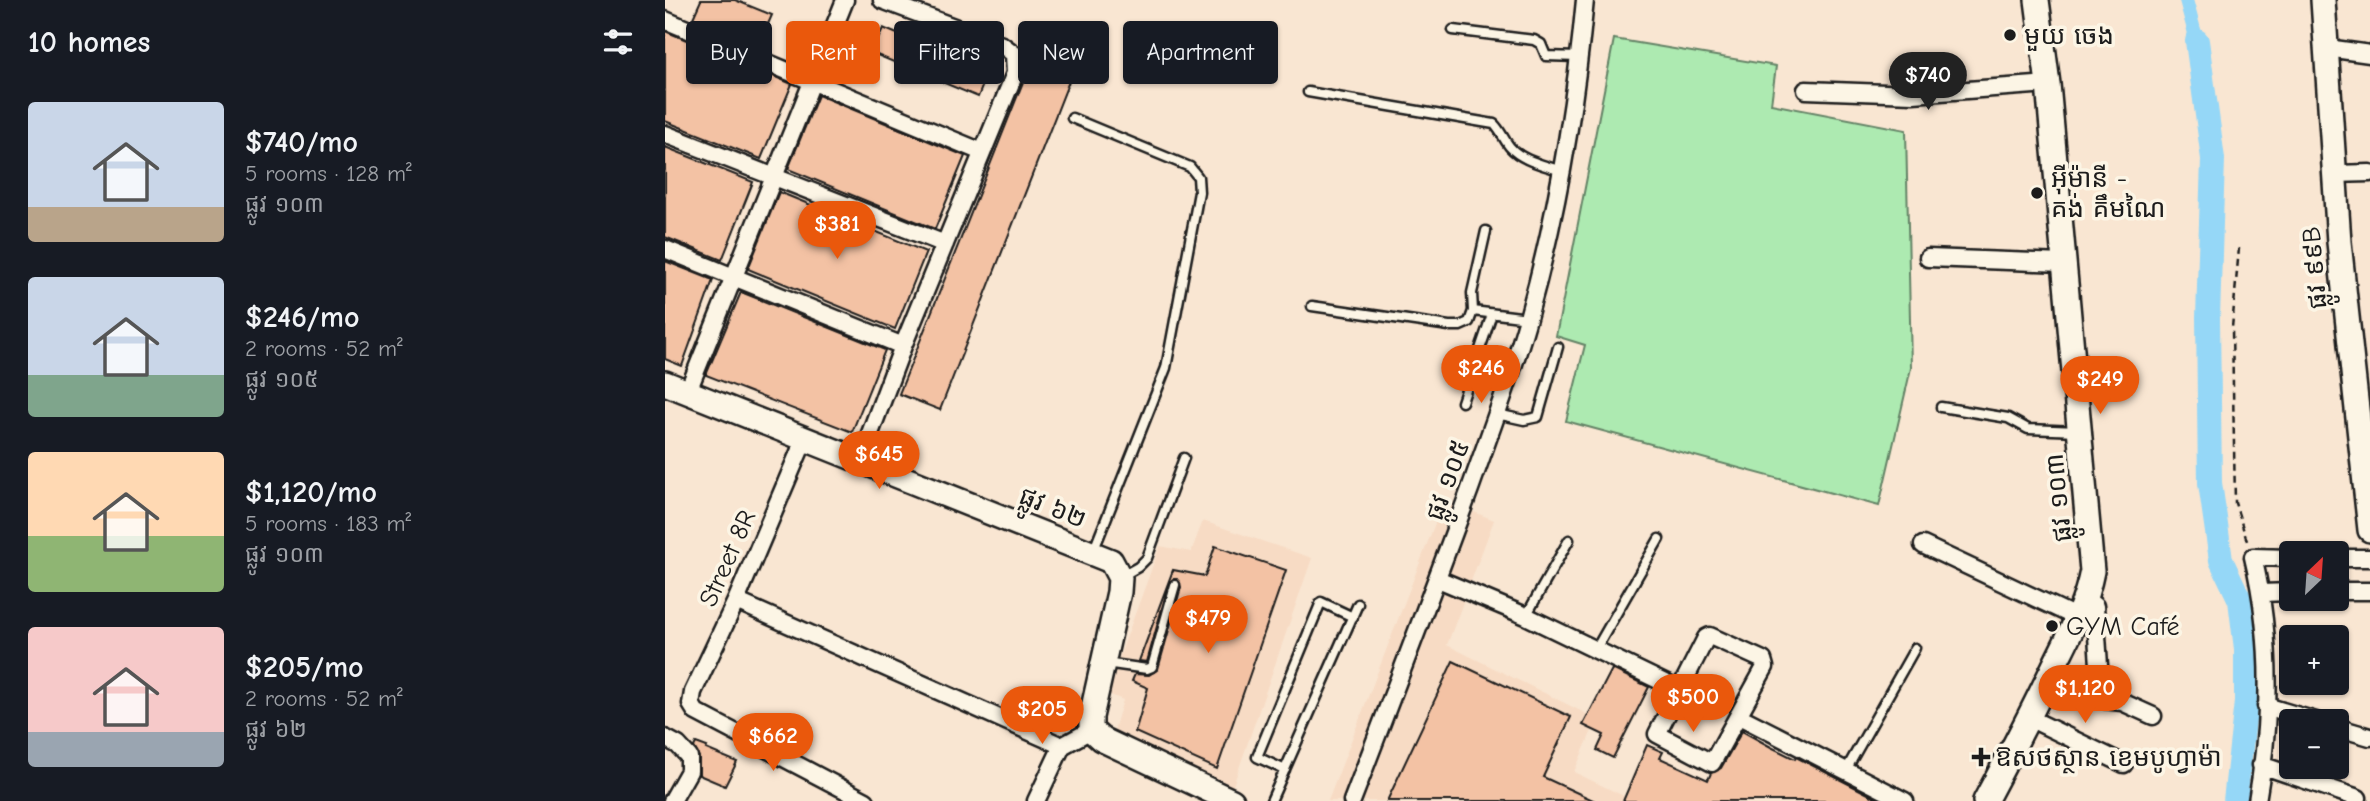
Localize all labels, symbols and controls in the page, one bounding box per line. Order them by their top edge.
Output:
chip: Buy [686,21,772,84]
chip: Rent [786,21,880,84]
chip: Filters [894,21,1004,84]
chip: New [1018,21,1109,84]
chip: Apartment [1123,21,1278,84]
place label: មួយ ចេង [2024,21,2114,51]
icon: filters [599,23,637,61]
text: 10 homes [28,25,150,60]
marker: មួយ ចេង [2002,27,2018,43]
pin: $740 [1887,52,1969,112]
text: $740 [1905,61,1951,88]
text: $740/mo [245,125,358,160]
icon: home [84,130,168,214]
text: 5 rooms · 128 m² [245,160,412,187]
place label: អ៊ីម៉ានី - គង់ គឹមណៃ [2051,164,2165,224]
marker: អ៊ីម៉ានី - គង់ គឹមណៃ [2029,185,2045,201]
text: ផ្លូវ ១០៣ [245,191,324,218]
pin: $381 [796,202,878,261]
text: $381 [814,210,860,237]
street label: ផ្លូវ ៩៩B [2296,225,2341,310]
text: $246/mo [245,300,359,335]
icon: home [84,305,168,389]
text: 2 rooms · 52 m² [245,335,403,362]
pin: $246 [1440,346,1522,405]
text: $246 [1457,354,1505,381]
pin: $249 [2059,356,2141,416]
text: $249 [2076,365,2124,392]
text: ផ្លូវ ១០៥ [245,366,319,393]
pin: $645 [838,432,920,491]
street label: ផ្លូវ ១០៥ [1420,436,1483,527]
text: $645 [855,440,903,467]
street label: ផ្លូវ ១០៣ [2039,451,2086,544]
text: $1,120/mo [245,475,377,510]
icon: home [84,480,168,564]
street label: ផ្លូវ ៦២ [1012,481,1091,542]
street label: Street 8R [693,505,763,611]
text: 5 rooms · 183 m² [245,510,411,537]
text: ផ្លូវ ១០៣ [245,541,324,568]
north arrow [2279,541,2349,611]
map controls [2279,541,2349,779]
pin: $479 [1167,596,1249,655]
text: $479 [1185,604,1231,631]
place label: GYM Café [2066,612,2179,642]
marker: GYM Café [2044,618,2060,634]
button: + [2279,625,2349,695]
text: $205/mo [245,650,364,685]
icon: home [84,655,168,739]
pin: $1,120 [2028,666,2142,725]
pin: $500 [1652,674,1734,734]
text: $1,120 [2055,674,2115,701]
text: $500 [1667,683,1719,710]
text: 2 rooms · 52 m² [245,685,403,712]
pin: $205 [1001,686,1083,746]
text: $205 [1017,695,1067,722]
button: − [2279,709,2349,779]
pin: $662 [732,714,814,773]
text: ផ្លូវ ៦២ [245,716,307,743]
text: $662 [748,722,798,749]
place label: ឱសថស្ថាន ខេមបូហ្វាម៉ា [1995,743,2222,774]
marker: ឱសថស្ថាន ខេមបូហ្វាម៉ា [1973,749,1989,765]

